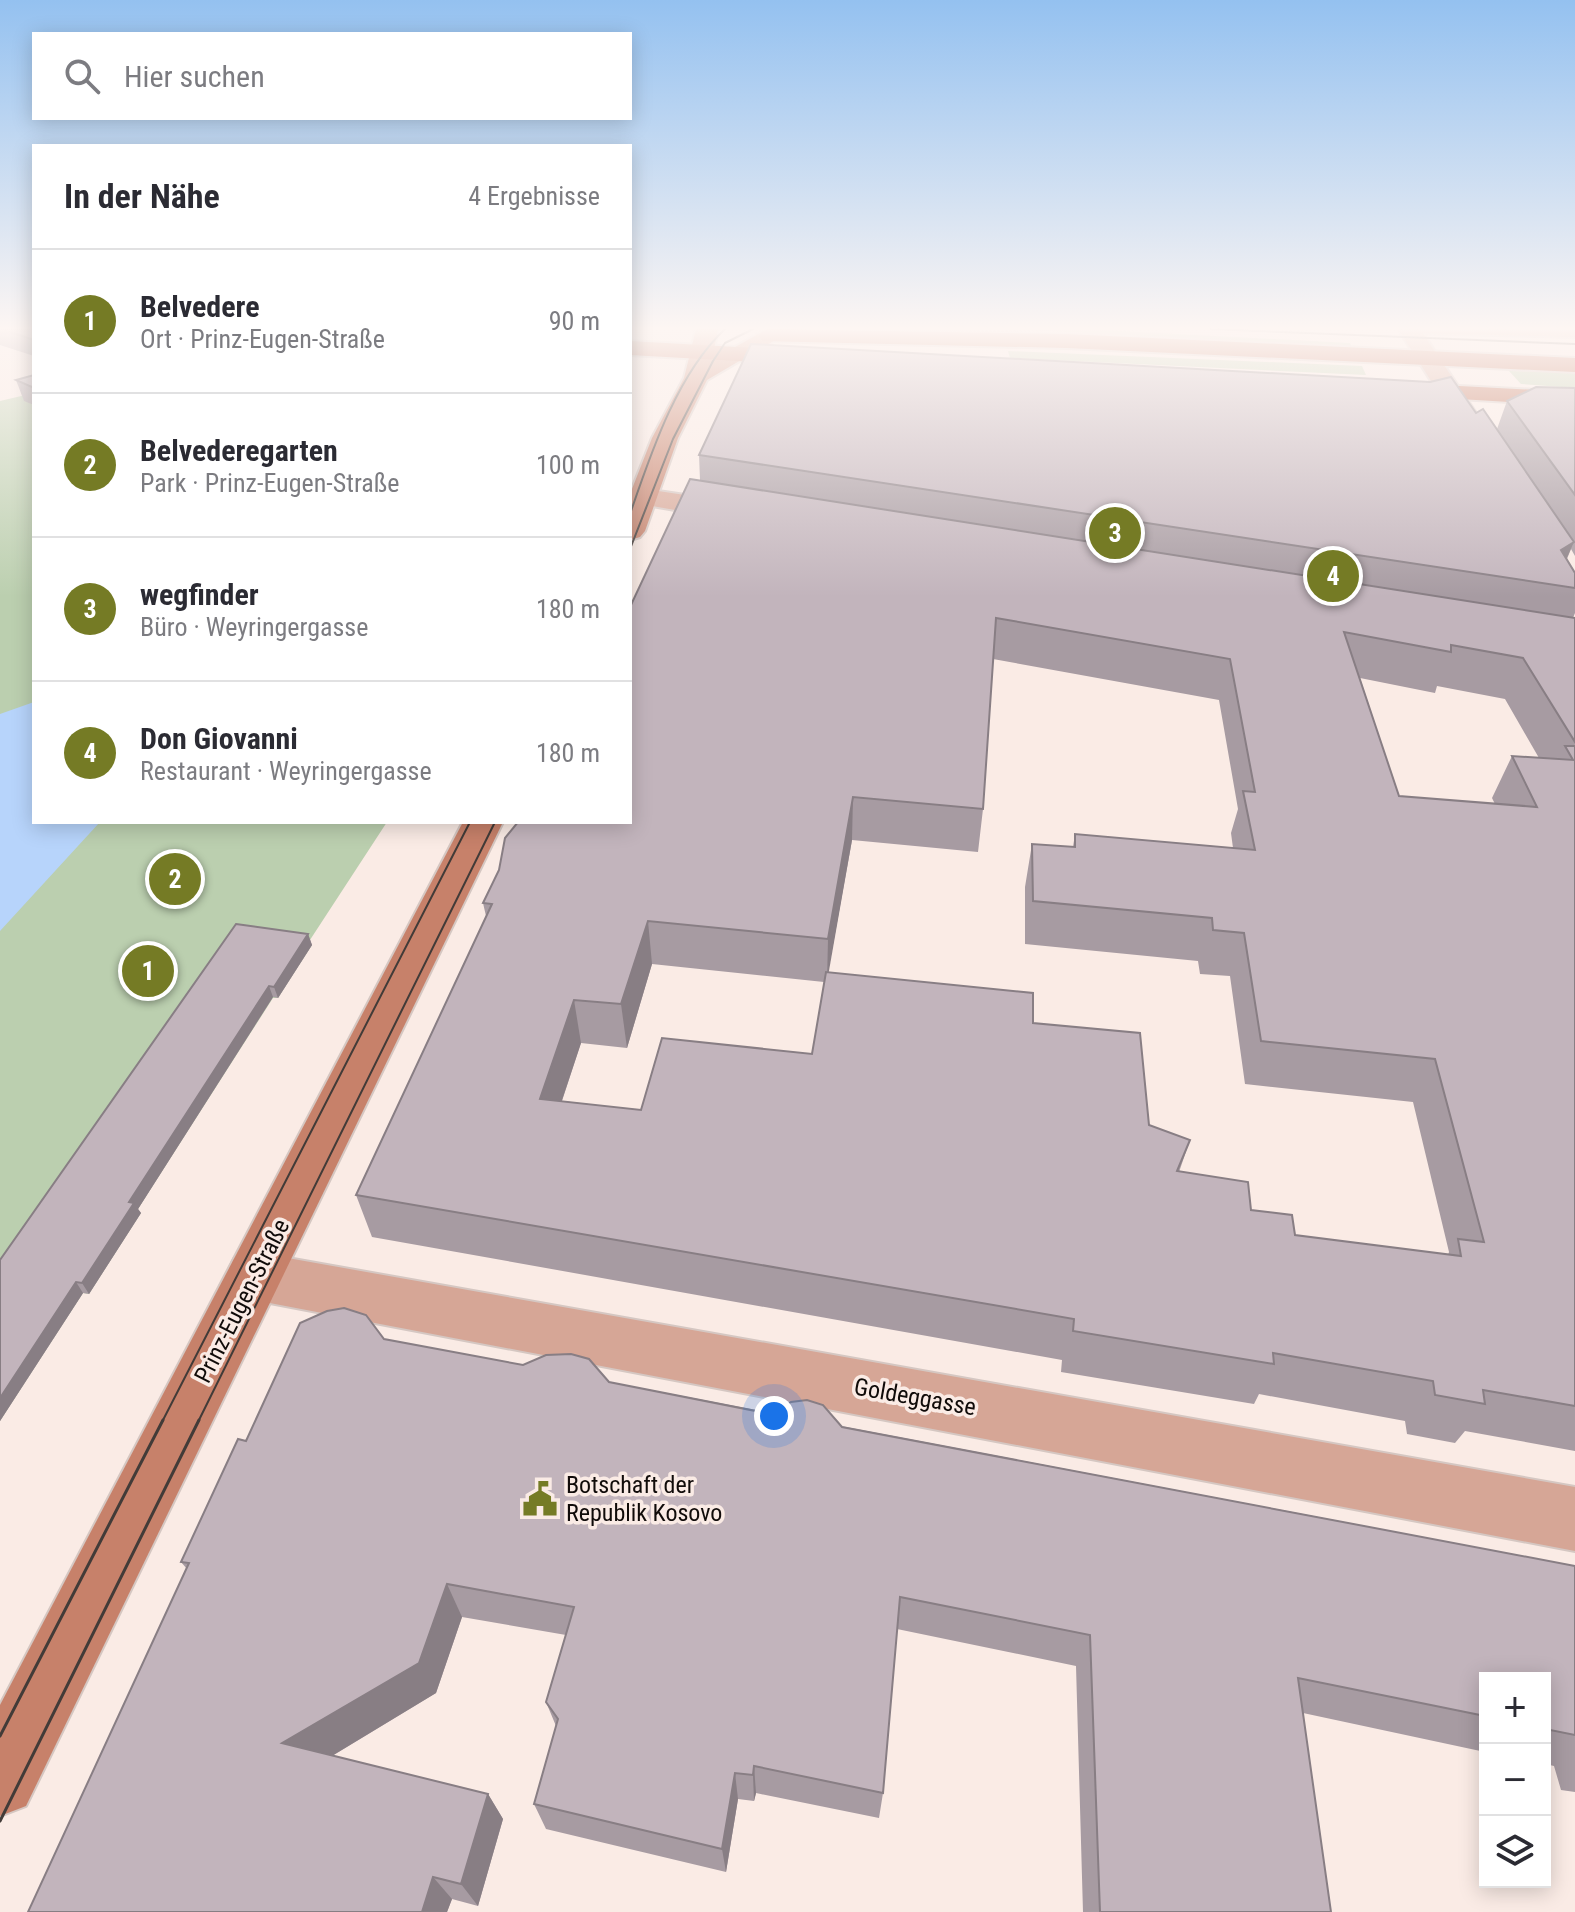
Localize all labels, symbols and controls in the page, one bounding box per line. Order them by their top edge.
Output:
search box [32,32,632,120]
icon: search [60,54,104,98]
text: Hier suchen [124,59,265,94]
text: In der Nähe [64,176,220,216]
text: 4 Ergebnisse [468,181,600,211]
text: Belvedere [140,289,260,324]
text: 1 [83,306,97,336]
text: 90 m [549,306,600,336]
text: Ort · Prinz-Eugen-Straße [140,324,385,354]
text: Belvederegarten [140,433,338,468]
text: 2 [83,450,97,480]
text: 100 m [536,450,600,480]
text: Park · Prinz-Eugen-Straße [140,468,400,498]
pin: 3 [1089,503,1141,563]
pin: 4 [1307,546,1359,606]
text: wegfinder [140,577,259,612]
text: 3 [83,594,97,624]
text: 180 m [536,594,600,624]
text: Büro · Weyringergasse [140,612,368,642]
text: Don Giovanni [140,721,298,756]
text: 4 [83,738,97,768]
text: 180 m [536,738,600,768]
text: Restaurant · Weyringergasse [140,756,432,786]
pin: 2 [149,849,201,909]
pin: 1 [122,941,174,1001]
street label: Prinz-Eugen-Straße [189,1214,295,1388]
street label: Goldeggasse [852,1373,978,1421]
your location [754,1396,794,1436]
place label: Botschaft der Republik Kosovo [566,1471,722,1527]
public building icon: Botschaft der Republik Kosovo [521,1480,559,1518]
map controls [1479,1672,1551,1888]
button: + [1479,1672,1551,1744]
button: − [1479,1744,1551,1816]
button: layers [1479,1816,1551,1888]

